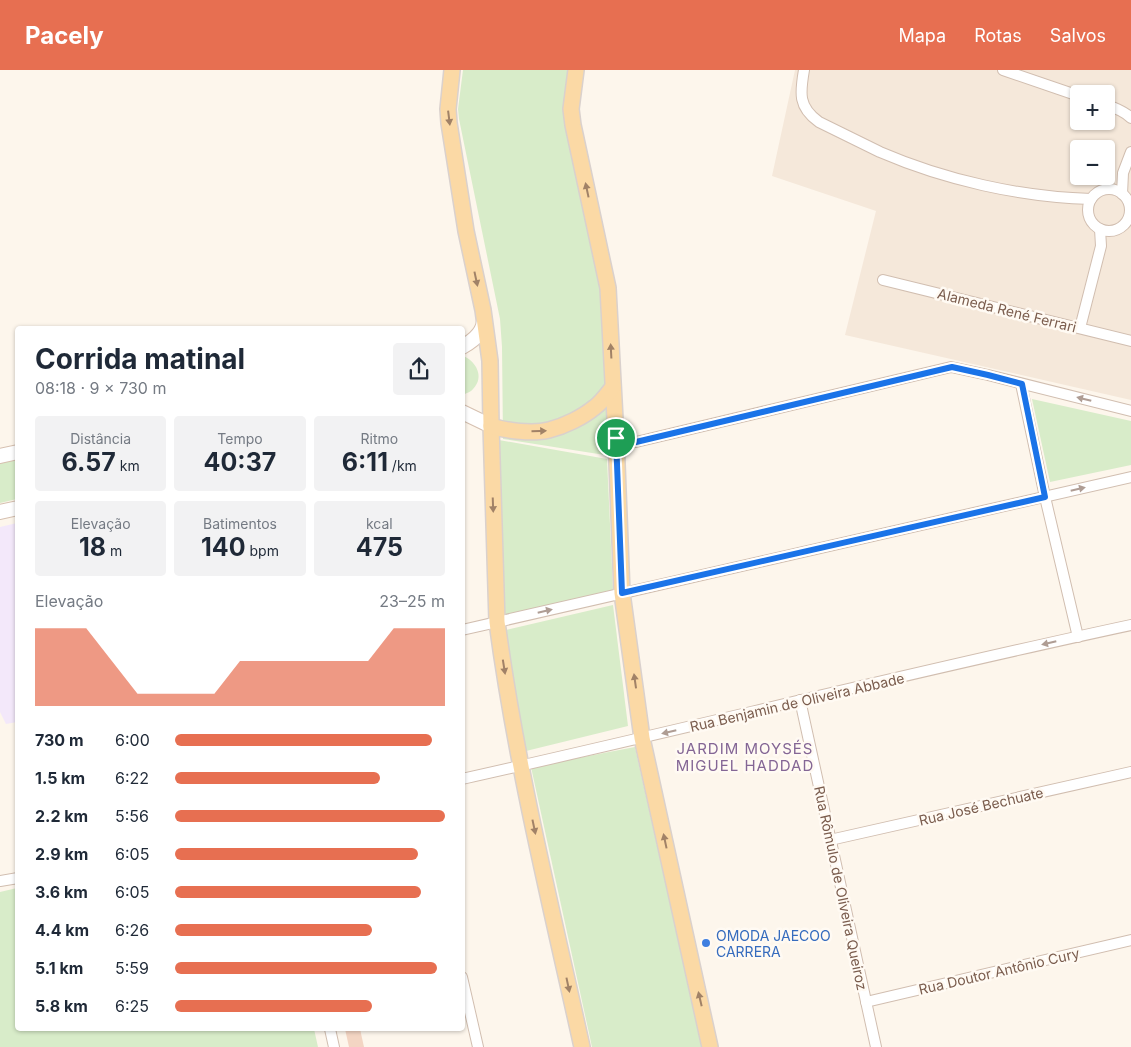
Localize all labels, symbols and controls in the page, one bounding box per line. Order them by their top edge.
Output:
text: Pacely [25,21,104,50]
text: Mapa [898,25,946,46]
text: Rotas [974,25,1022,46]
text: Salvos [1050,25,1106,46]
map controls [1070,85,1115,185]
button: + [1070,85,1115,130]
one-way arrow [445,111,453,127]
button: − [1070,140,1115,185]
one-way arrow [583,183,591,198]
one-way arrow [472,271,480,286]
street label: Alameda René Ferrari [936,285,1078,335]
text: Corrida matinal [35,342,245,376]
one-way arrow [607,342,615,358]
button: share [393,343,445,395]
text: 08:18 · 9 × 730 m [35,378,166,398]
one-way arrow [1076,395,1091,403]
pin [595,417,637,459]
icon: arrive [602,424,630,452]
one-way arrow [531,427,547,435]
text: Distância [70,430,131,447]
text: Tempo [217,430,263,447]
text: Ritmo [361,430,398,447]
text: 6.57 [62,447,116,477]
text: 40:37 [204,447,276,477]
text: 6:11 [342,447,388,477]
text: km [116,457,140,474]
text: /km [388,457,417,474]
one-way arrow [1071,485,1086,493]
one-way arrow [490,497,498,513]
text: Elevação [71,515,131,532]
text: Batimentos [203,515,277,532]
text: kcal [366,515,393,532]
text: 18 [79,532,106,562]
text: 140 [201,532,246,562]
text: 475 [356,532,403,562]
text: m [106,542,122,559]
text: bpm [246,542,279,559]
text: Elevação [35,591,103,611]
text: 23–25 m [379,591,445,611]
one-way arrow [537,607,552,615]
one-way arrow [1042,639,1057,647]
one-way arrow [500,659,508,675]
street label: Rua Benjamin de Oliveira Abbade [688,669,906,735]
one-way arrow [630,673,638,689]
one-way arrow [662,728,677,736]
text: 730 m [35,730,84,750]
text: 6:00 [115,730,150,750]
district label: JARDIM MOYSÉS MIGUEL HADDAD [676,739,814,775]
text: 1.5 km [35,768,85,788]
text: 6:22 [115,768,149,788]
street label: Rua José Bechuate [917,783,1045,829]
street label: Rua Rômulo de Oliveira Queiroz [811,784,871,992]
text: 2.2 km [35,806,88,826]
text: 5:56 [115,806,149,826]
one-way arrow [530,819,538,835]
one-way arrow [661,833,669,848]
text: 2.9 km [35,844,88,864]
text: 6:05 [115,844,149,864]
text: 3.6 km [35,882,88,902]
text: 6:05 [115,882,149,902]
text: 4.4 km [35,920,89,940]
text: 6:26 [115,920,149,940]
place label: OMODA JAECOO CARRERA [716,927,831,960]
marker: OMODA JAECOO CARRERA [700,937,712,949]
street label: Rua Doutor Antônio Cury [917,944,1081,998]
text: 5.1 km [35,958,83,978]
text: 5:59 [115,958,149,978]
one-way arrow [564,978,572,993]
one-way arrow [695,991,703,1007]
text: 5.8 km [35,996,88,1016]
text: 6:25 [115,996,149,1016]

